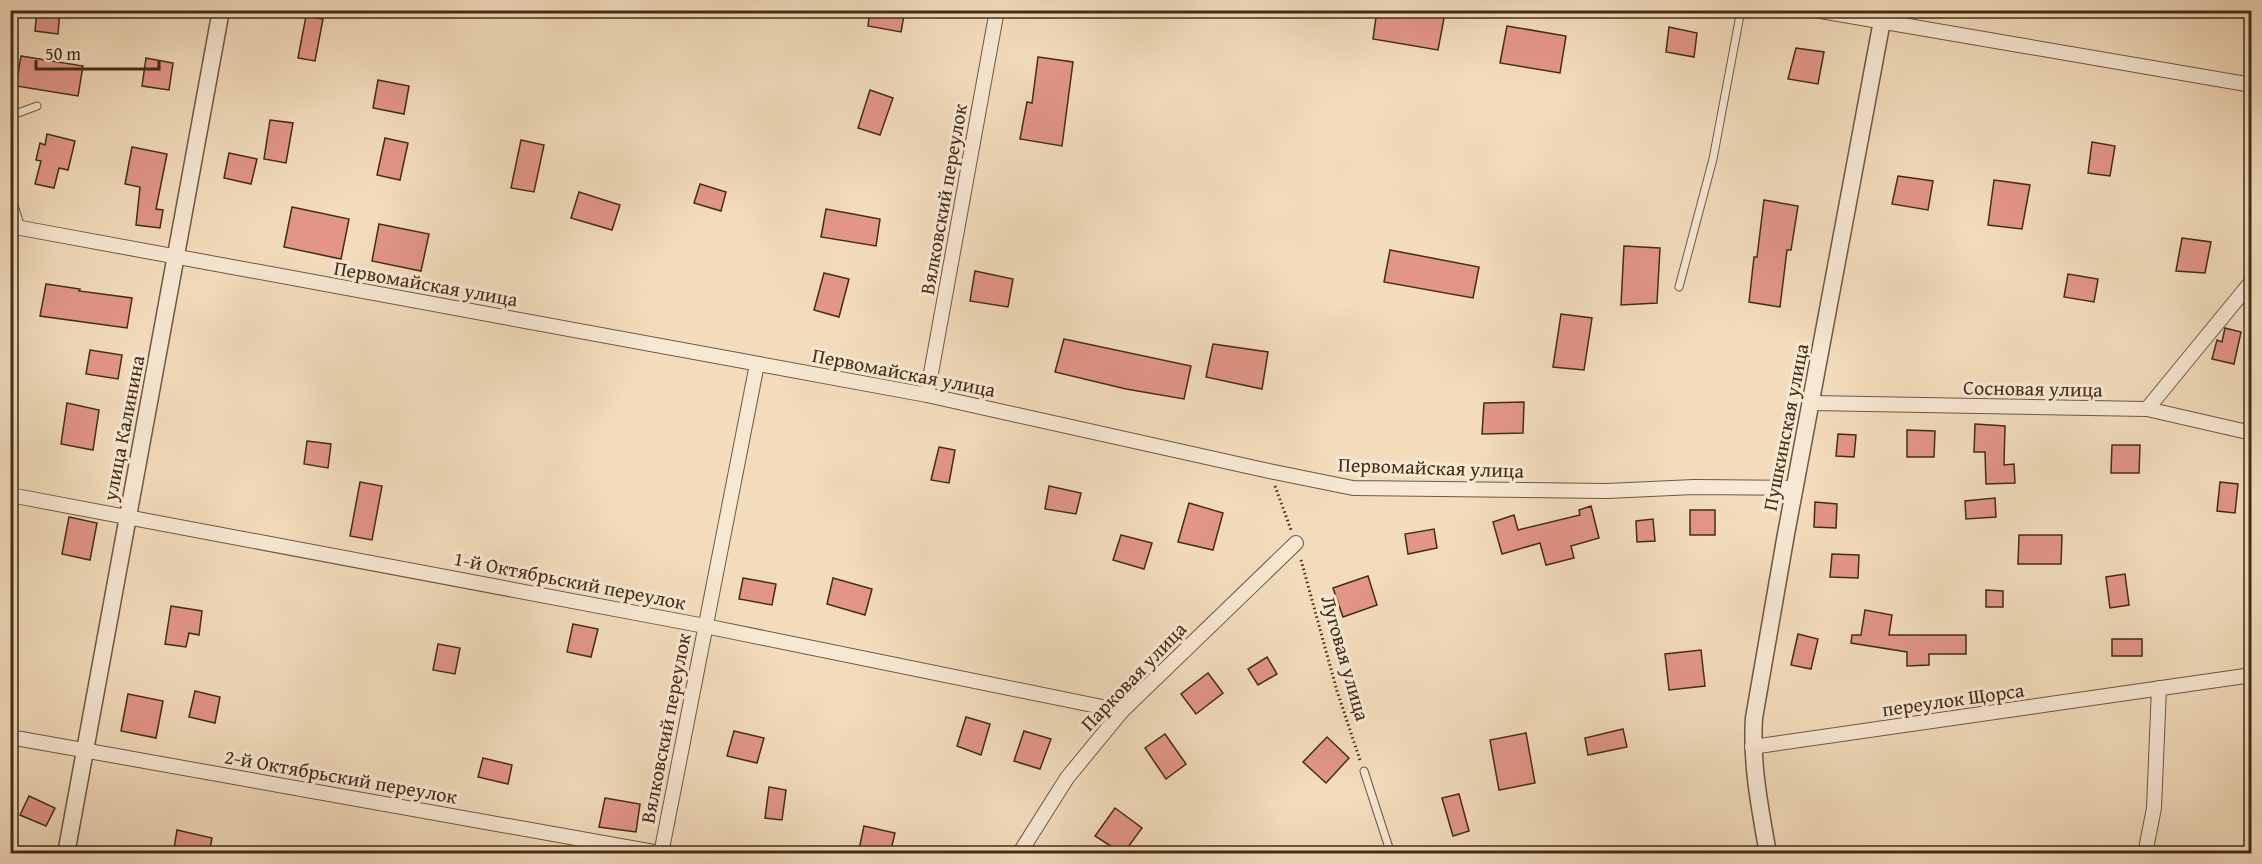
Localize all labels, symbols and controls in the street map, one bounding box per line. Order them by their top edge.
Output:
scale bar [36,33,159,71]
text: 50 m [45,40,81,67]
street label: Вялковский переулок [912,101,974,297]
street label: Первомайская улица [332,253,521,314]
street label: Первомайская улица [810,340,999,404]
street label: Пушкинская улица [1755,341,1815,513]
street label: улица Калинина [94,352,151,504]
street label: Сосновая улица [1963,372,2103,404]
street label: Первомайская улица [1337,449,1525,485]
street label: 1-й Октябрьский переулок [451,543,689,617]
street label: Луговая улица [1314,592,1378,725]
street label: Парковая улица [1073,615,1193,737]
street label: Вялковский переулок [632,630,698,826]
street label: переулок Щорса [1880,675,2026,723]
street label: 2-й Октябрьский переулок [222,741,460,811]

